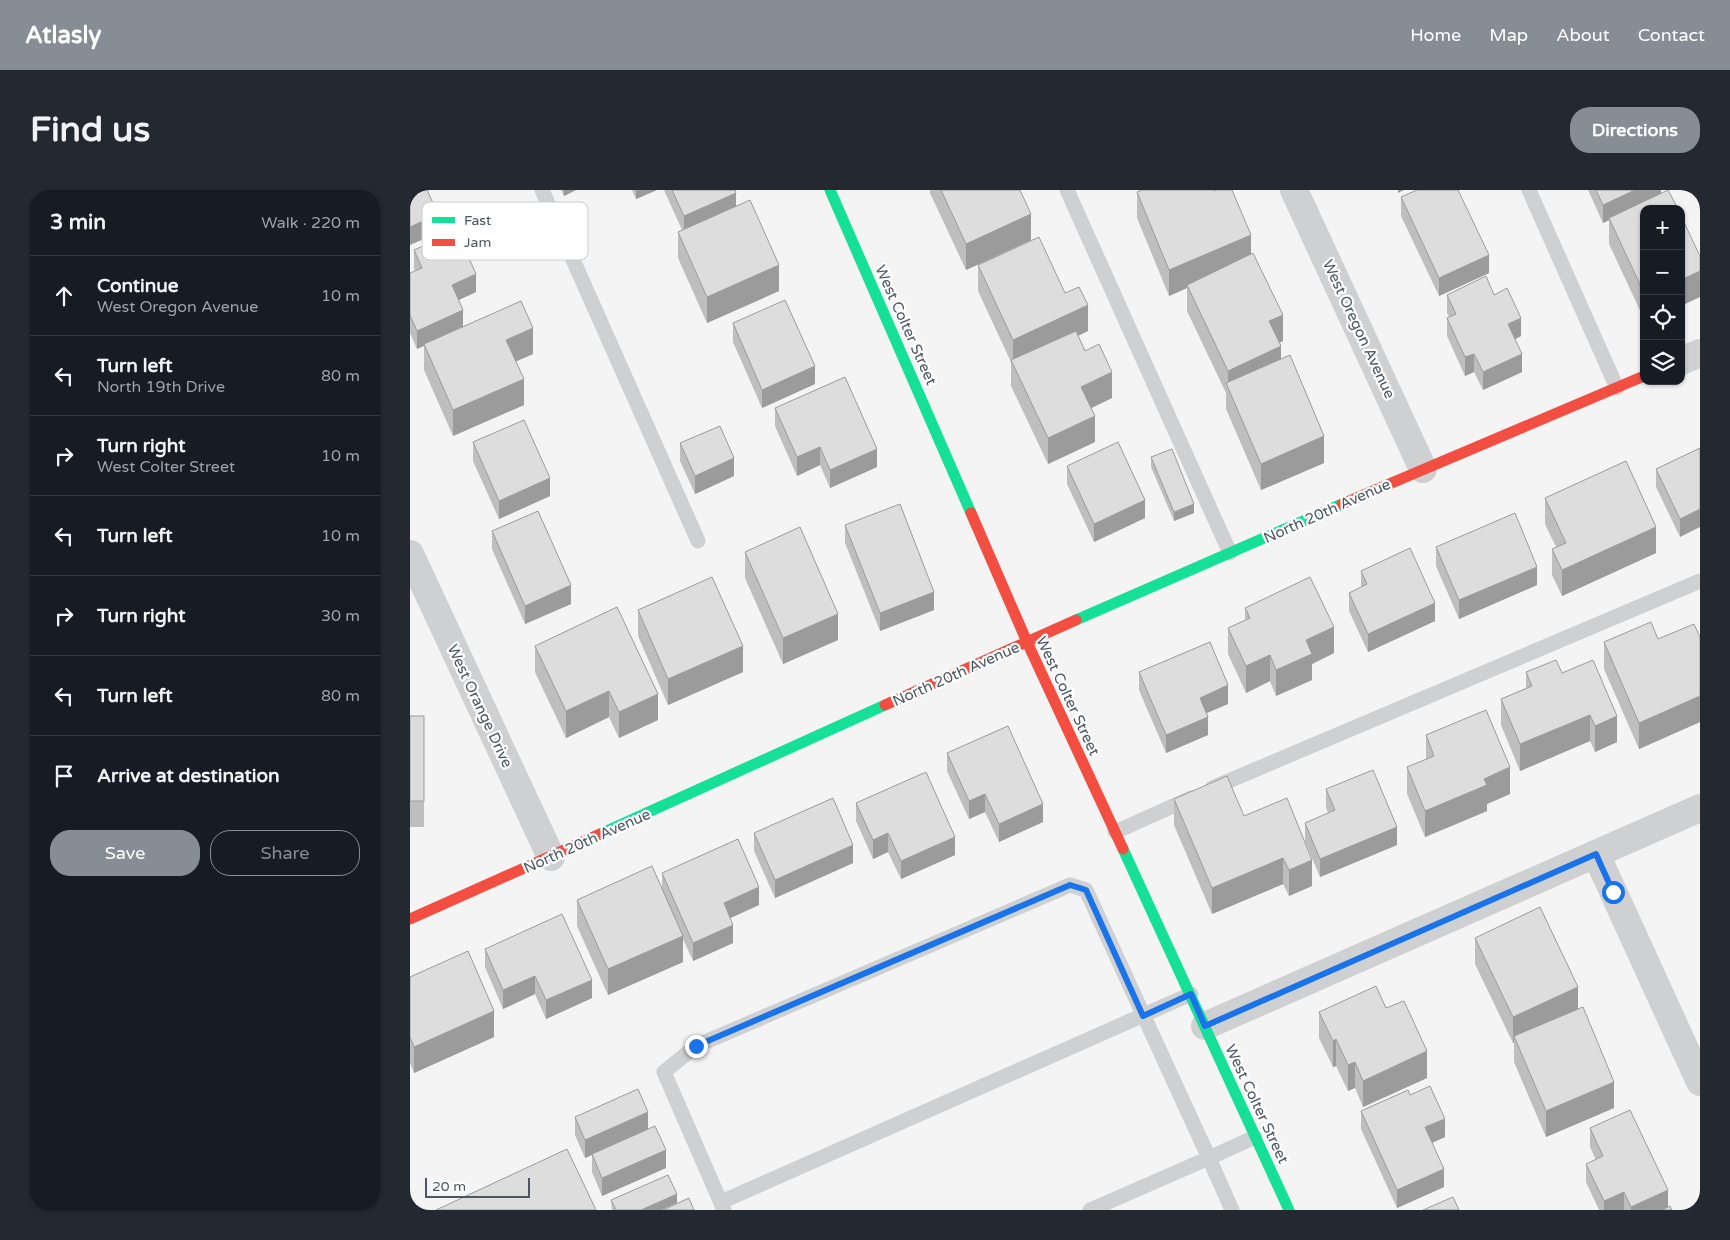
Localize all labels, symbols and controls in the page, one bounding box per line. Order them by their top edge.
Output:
text: Atlasly [25,21,101,50]
text: Home [1410,24,1461,46]
text: Map [1489,24,1528,46]
text: About [1556,24,1610,46]
text: Contact [1638,24,1705,46]
button: Directions [1570,107,1700,153]
text: Find us [30,109,150,151]
legend [422,202,588,260]
map controls [1640,205,1685,385]
button: + [1640,205,1685,250]
text: 3 min [50,210,106,235]
text: Fast [464,212,492,229]
text: Walk · 220 m [261,213,360,233]
text: Jam [464,234,491,251]
button: − [1640,250,1685,295]
street label: West Oregon Avenue [1319,257,1399,401]
street label: West Colter Street [871,262,941,388]
text: Continue [97,275,179,297]
icon: ahead [50,282,78,310]
text: 10 m [321,286,360,306]
button: locate [1640,295,1685,340]
text: West Oregon Avenue [97,297,258,317]
button: layers [1640,340,1685,385]
text: Turn left [97,355,173,377]
icon: left [50,362,78,390]
text: 80 m [321,366,360,386]
text: North 19th Drive [97,377,225,397]
text: Turn right [97,435,185,457]
icon: right [50,442,78,470]
text: 10 m [321,446,360,466]
text: West Colter Street [97,457,235,477]
street label: North 20th Avenue [1261,475,1393,547]
icon: left [50,522,78,550]
text: Turn left [97,525,173,547]
text: 10 m [321,526,360,546]
icon: right [50,602,78,630]
text: Turn right [97,605,185,627]
text: 30 m [321,606,360,626]
street label: West Colter Street [1032,634,1104,759]
street label: North 20th Avenue [890,638,1022,710]
street label: West Orange Drive [444,642,516,770]
icon: left [50,682,78,710]
text: Turn left [97,685,173,707]
text: 80 m [321,686,360,706]
icon: arrive [50,762,78,790]
text: Arrive at destination [97,765,280,787]
street label: North 20th Avenue [521,805,653,877]
button: Save [50,830,200,876]
button: Share [210,830,360,876]
route start [1602,881,1625,904]
route end [685,1035,708,1058]
street label: West Colter Street [1221,1042,1293,1167]
scale bar [425,1175,530,1198]
text: 20 m [432,1178,466,1195]

